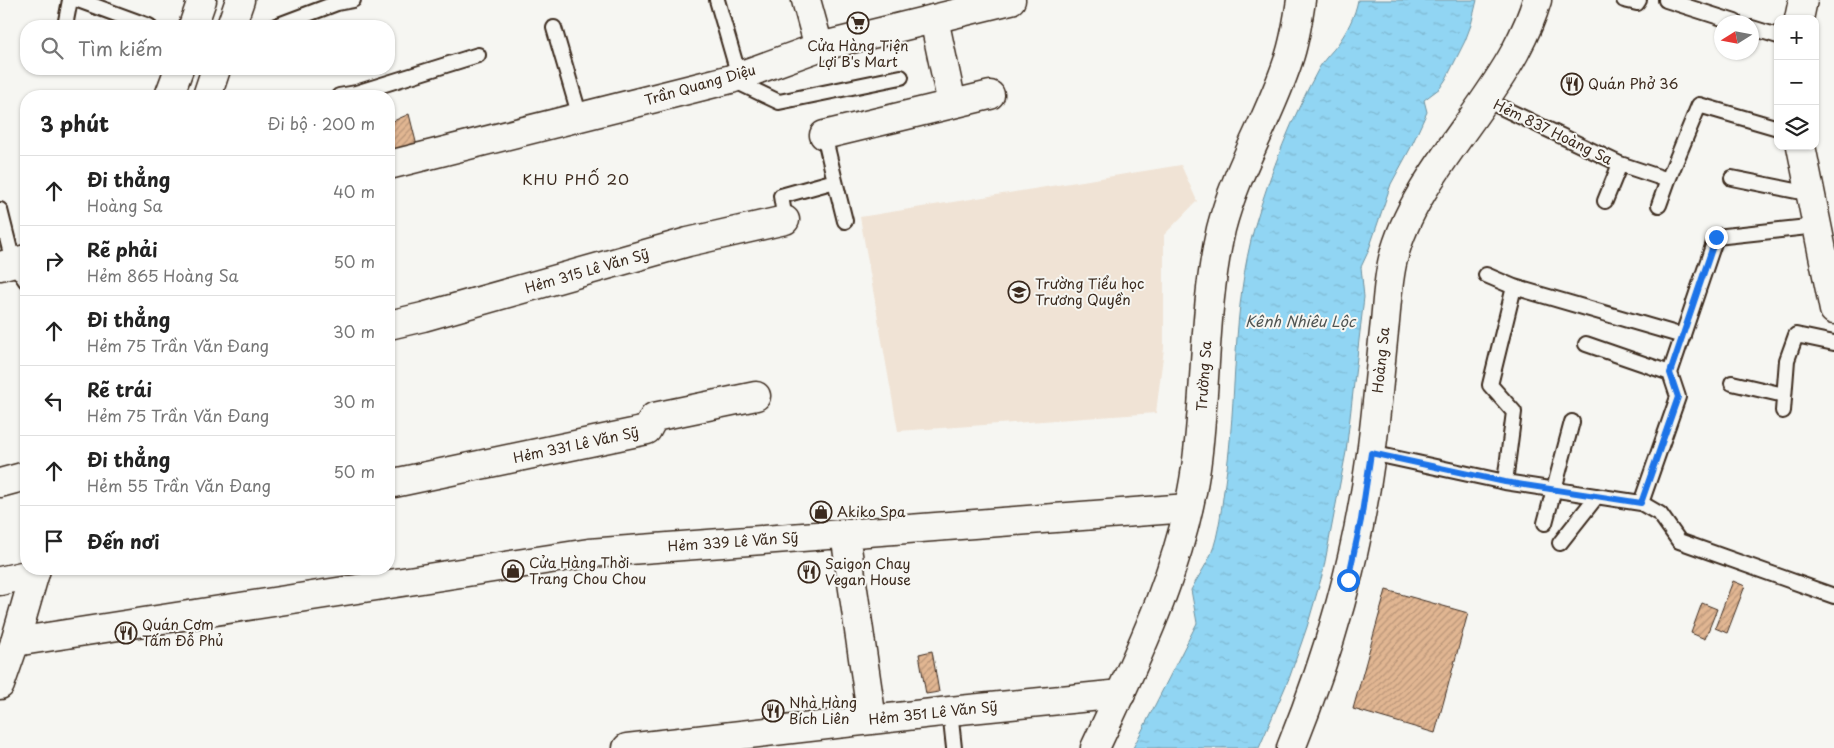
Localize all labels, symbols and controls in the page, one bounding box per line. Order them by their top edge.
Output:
supermarket icon: Cửa Hàng Tiện Lợi B's Mart [846,11,870,35]
north arrow [1714,15,1759,60]
map controls [1774,15,1819,150]
button: + [1774,15,1819,60]
search box [20,20,395,75]
icon: search [38,34,66,62]
text: Tìm kiếm [78,34,163,62]
place label: Cửa Hàng Tiện Lợi B's Mart [807,35,909,72]
street label: Trần Quang Diệu [642,59,758,110]
button: − [1774,60,1819,105]
restaurant icon: Quán Phở 36 [1560,72,1584,96]
place label: Quán Phở 36 [1588,73,1678,94]
street label: Hẻm 837 Hoàng Sa [1490,94,1616,170]
button: layers [1774,105,1819,150]
text: 3 phút [40,107,109,139]
text: Đi bộ · 200 m [267,111,375,135]
text: Đi thẳng [87,165,170,193]
district label: KHU PHỐ 20 [522,167,630,190]
icon: ahead [40,177,68,205]
text: 40 m [333,179,375,203]
text: Hoàng Sa [87,193,163,217]
route end [1705,226,1728,249]
text: Rẽ phải [87,235,158,263]
street label: Hẻm 315 Lê Văn Sỹ [522,243,651,298]
icon: right [40,247,68,275]
text: 50 m [334,249,375,273]
text: Hẻm 865 Hoàng Sa [87,263,239,287]
place label: Trường Tiểu học Trương Quyền [1035,273,1144,310]
school or university icon: Trường Tiểu học Trương Quyền [1007,280,1031,304]
text: Đi thẳng [87,305,170,333]
water label: Kênh Nhiêu Lộc [1245,309,1357,332]
icon: ahead [40,317,68,345]
text: 30 m [333,319,375,343]
street label: Hoàng Sa [1367,326,1394,394]
text: Hẻm 75 Trần Văn Ðang [87,333,269,357]
street label: Trường Sa [1191,340,1216,412]
text: Rẽ trái [87,375,152,403]
icon: left [40,387,68,415]
text: 30 m [333,389,375,413]
text: Hẻm 75 Trần Văn Đang [87,403,269,427]
street label: Hẻm 331 Lê Văn Sỹ [511,421,641,468]
text: Đi thẳng [87,445,170,473]
icon: ahead [40,457,68,485]
text: 50 m [334,459,375,483]
text: Hẻm 55 Trần Văn Đang [87,473,271,497]
shop icon: Akiko Spa [809,500,833,524]
place label: Akiko Spa [837,501,906,522]
street label: Hẻm 339 Lê Văn Sỹ [667,526,799,557]
icon: arrive [40,527,68,555]
text: Đến nơi [87,527,160,555]
place label: Cửa Hàng Thời Trang Chou Chou [529,552,646,589]
place label: Saigon Chay Vegan House [825,553,911,590]
shop icon: Cửa Hàng Thời Trang Chou Chou [501,559,525,583]
restaurant icon: Saigon Chay Vegan House [797,560,821,584]
route start [1337,569,1360,592]
place label: Quán Cơm Tấm Đỗ Phủ [142,614,223,651]
restaurant icon: Quán Cơm Tấm Đỗ Phủ [114,621,138,645]
place label: Nhà Hàng Bích Liên [789,692,857,729]
street label: Hẻm 351 Lê Văn Sỹ [867,695,998,730]
restaurant icon: Nhà Hàng Bích Liên [761,699,785,723]

